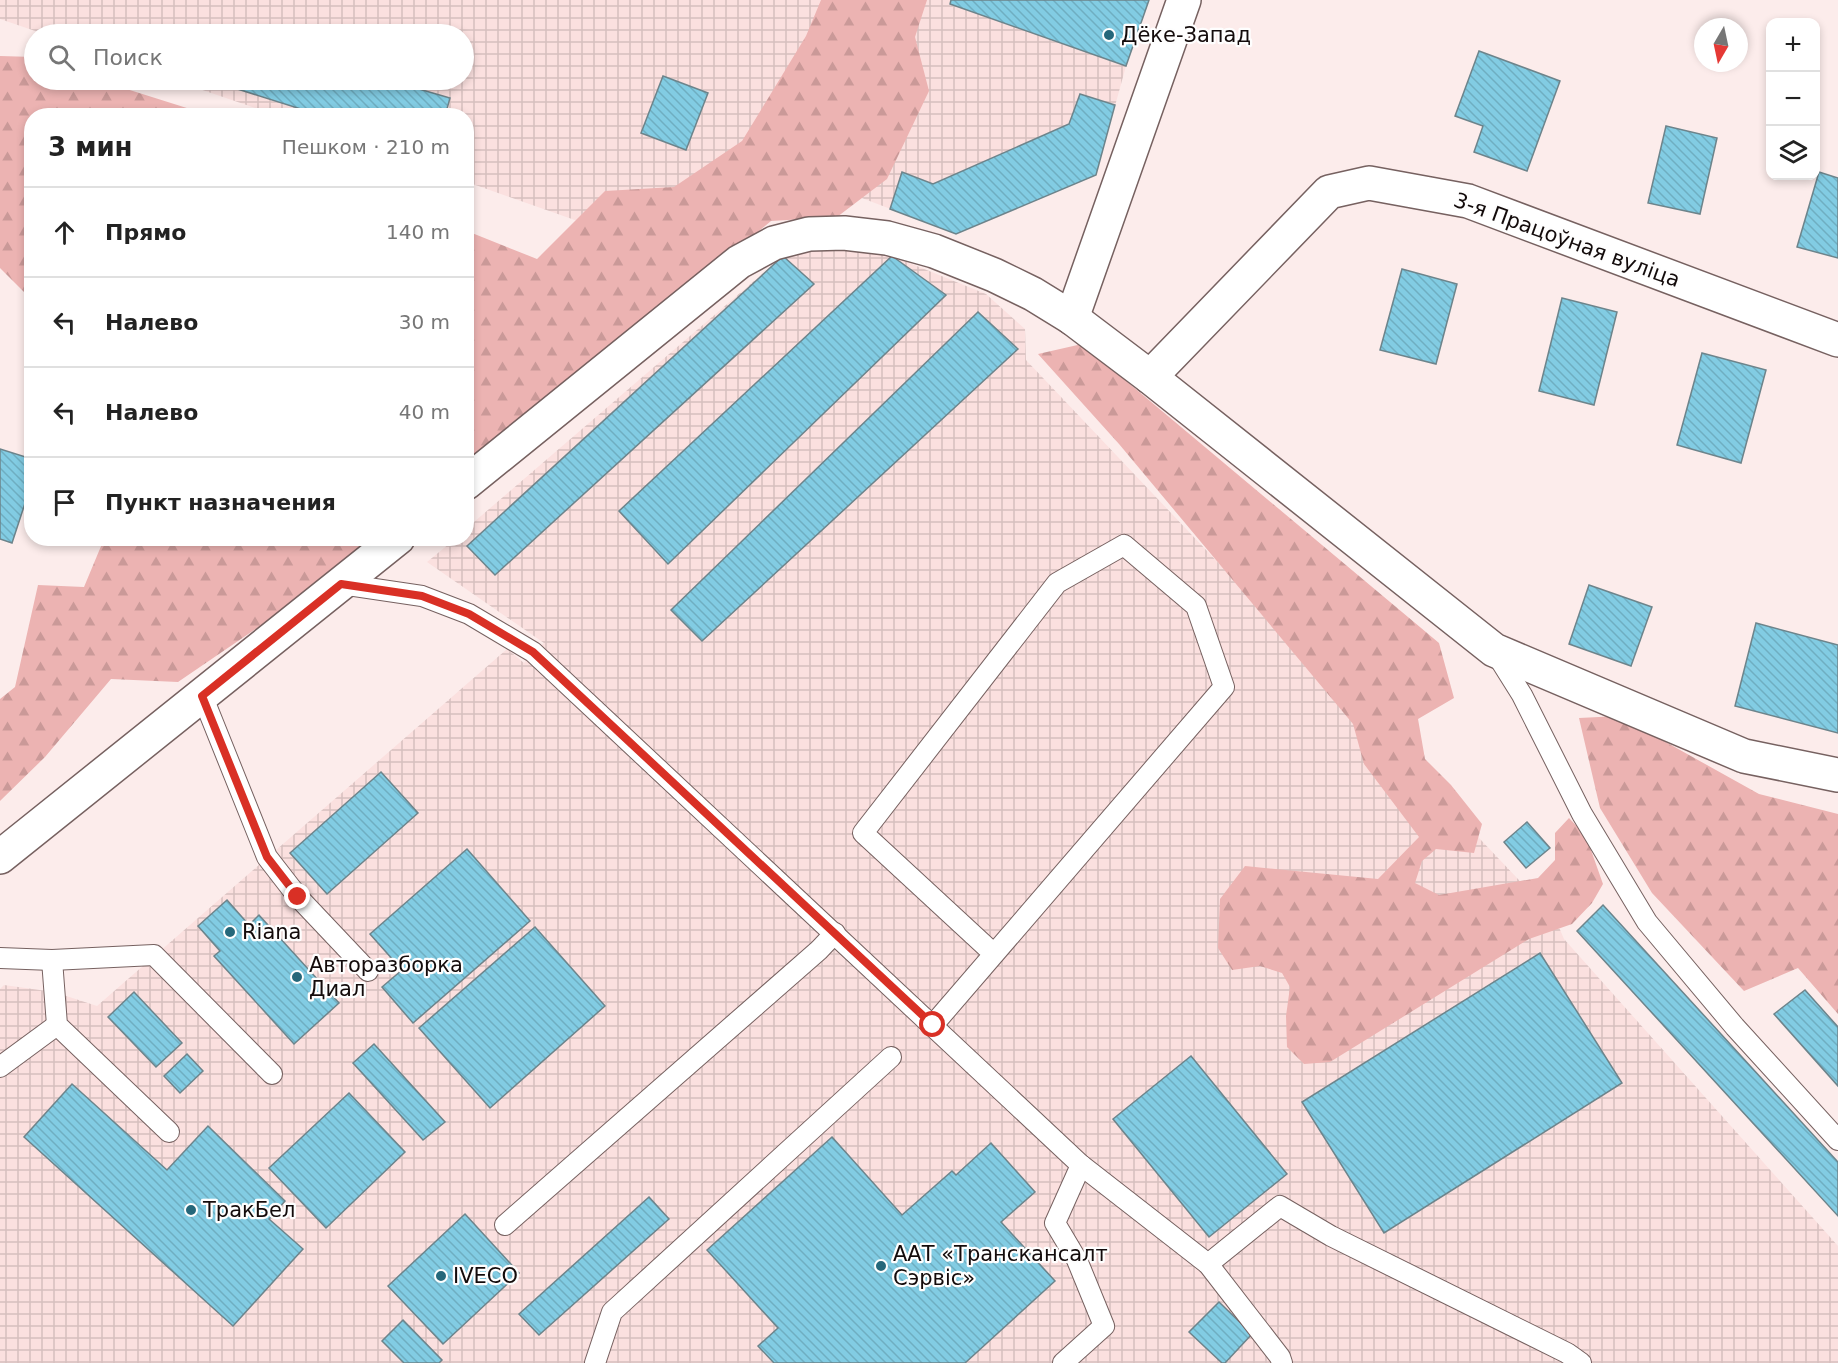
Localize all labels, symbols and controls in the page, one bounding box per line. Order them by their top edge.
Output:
north arrow [1694,18,1748,72]
map controls [1766,18,1820,180]
button: + [1766,18,1820,72]
place label: Дёке-Запад [1121,23,1251,47]
search box [24,24,474,90]
marker: Дёке-Запад [1102,28,1116,42]
icon: search [45,41,78,74]
text: Поиск [93,45,163,70]
button: − [1766,72,1820,126]
button: layers [1766,126,1820,180]
text: 3 мин [48,132,133,162]
text: Пешком · 210 m [282,135,450,159]
street label: 3-я Працоўная вуліца [1451,188,1683,292]
icon: ahead [48,216,81,249]
text: Прямо [105,220,186,245]
text: 140 m [386,220,450,244]
icon: left [48,306,81,339]
text: Налево [105,310,198,335]
text: 30 m [399,310,450,334]
icon: left [48,396,81,429]
text: Налево [105,400,198,425]
text: 40 m [399,400,450,424]
icon: arrive [48,486,81,519]
text: Пункт назначения [105,490,336,515]
route end [284,883,310,909]
place label: Riana [242,920,301,944]
marker: Riana [223,925,237,939]
place label: Авторазборка Диал [309,953,463,1001]
marker: Авторазборка Диал [290,970,304,984]
route start [919,1011,945,1037]
place label: ТракБел [202,1198,295,1222]
marker: ТракБел [184,1203,198,1217]
place label: ААТ «Транскансалт Сэрвіс» [893,1242,1108,1290]
marker: ААТ «Транскансалт Сэрвіс» [874,1259,888,1273]
place label: IVECO [453,1264,518,1288]
marker: IVECO [434,1269,448,1283]

